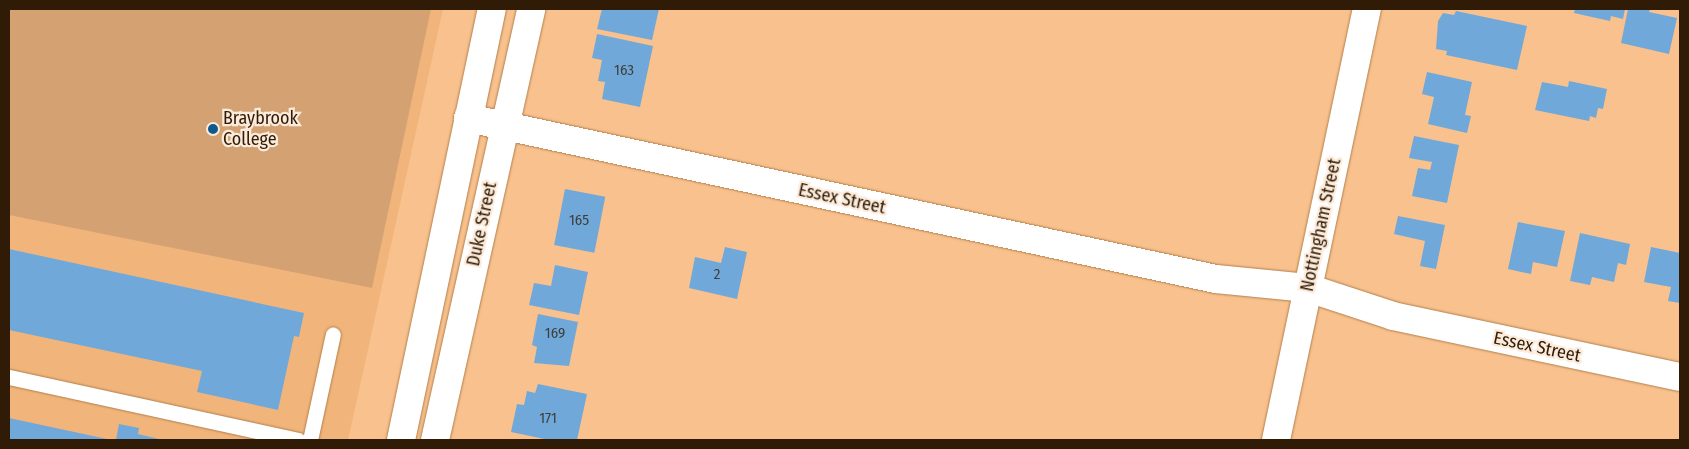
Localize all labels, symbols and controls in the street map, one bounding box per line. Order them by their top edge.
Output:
house number: 163 [614,62,634,80]
place label: Braybrook College [223,108,298,150]
marker: Braybrook College [207,123,219,135]
street label: Nottingham Street [1296,157,1346,293]
street label: Essex Street [796,179,888,219]
street label: Duke Street [463,180,501,268]
house number: 165 [569,212,589,230]
house number: 2 [714,266,720,284]
house number: 169 [545,325,565,343]
street label: Essex Street [1491,327,1583,367]
house number: 171 [539,410,557,428]

